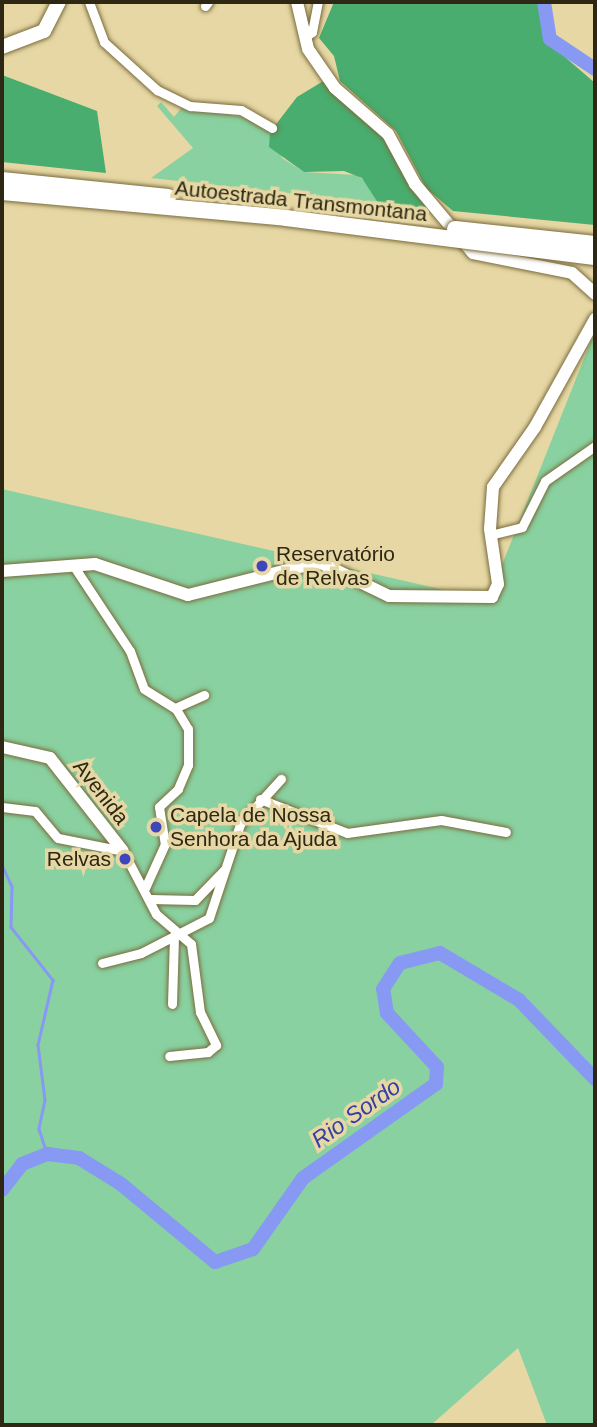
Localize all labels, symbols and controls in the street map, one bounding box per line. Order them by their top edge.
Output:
street label: Autoestrada Transmontana [174,175,428,227]
place label: Reservatório de Relvas [276,541,395,591]
marker: Reservatório de Relvas [254,558,270,574]
street label: Avenida [68,754,134,830]
place label: Capela de Nossa Senhora da Ajuda [170,802,338,852]
marker: Capela de Nossa Senhora da Ajuda [148,819,164,835]
place label: Relvas [47,846,111,872]
marker: Relvas [117,851,133,867]
water label: Rio Sordo [306,1072,406,1154]

